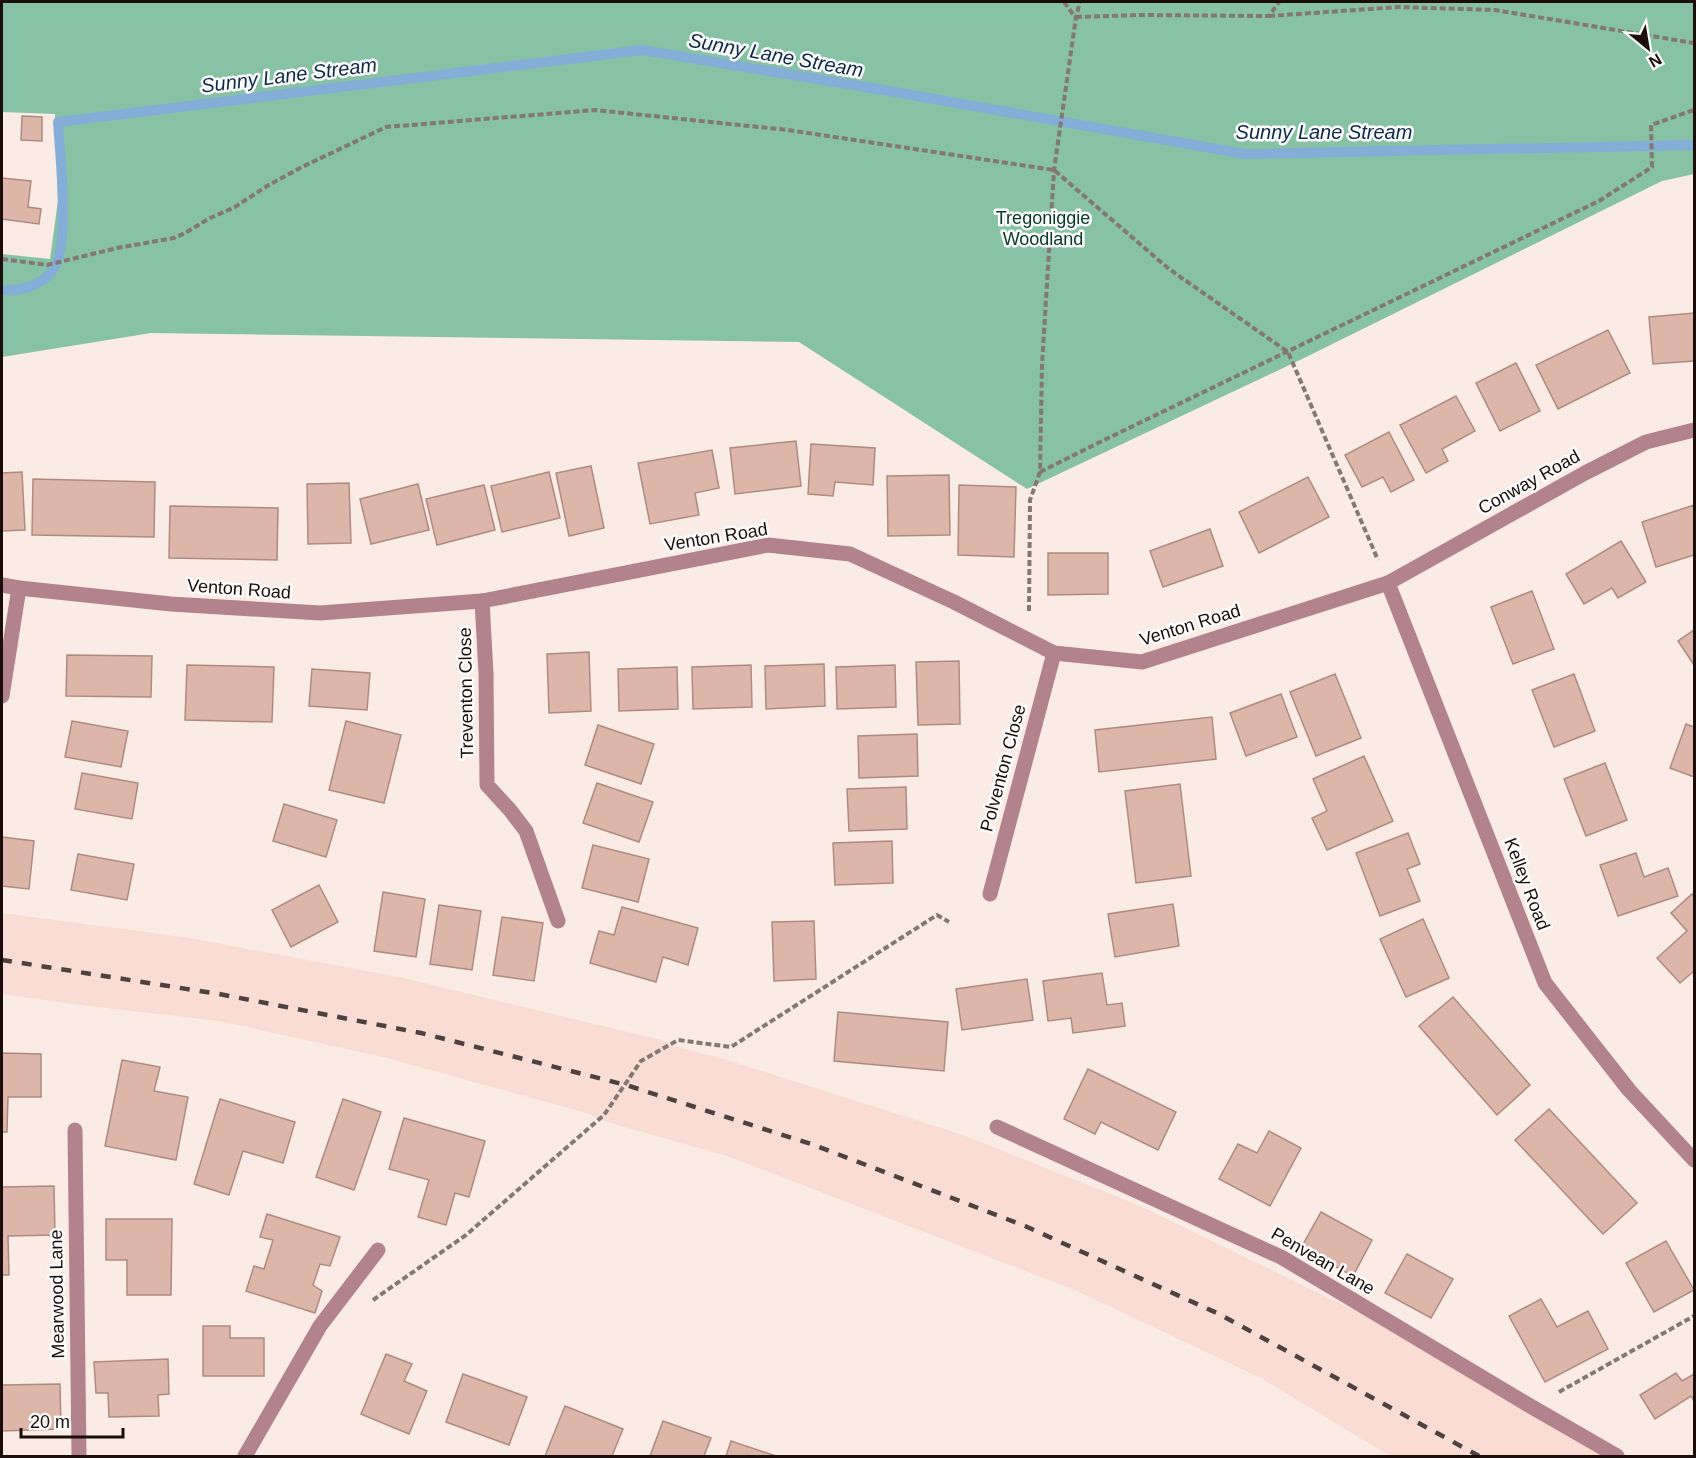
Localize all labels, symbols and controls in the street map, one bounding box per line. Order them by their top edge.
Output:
north arrow [1618,18,1678,78]
water label: Sunny Lane Stream [687,29,865,81]
text: N [1646,50,1665,71]
water label: Sunny Lane Stream [200,53,378,97]
water label: Sunny Lane Stream [1236,121,1412,143]
park label: Tregoniggie Woodland [996,208,1090,249]
street label: Conway Road [1475,446,1583,518]
street label: Venton Road [663,519,769,555]
street label: Venton Road [186,575,292,603]
street label: Venton Road [1137,600,1243,650]
street label: Treventon Close [455,627,477,759]
street label: Polventon Close [976,702,1030,834]
street label: Kelley Road [1500,835,1554,933]
street label: Penvean Lane [1268,1223,1378,1299]
street label: Mearwood Lane [46,1229,68,1359]
scale bar [21,1401,123,1439]
text: 20 m [30,1412,70,1432]

